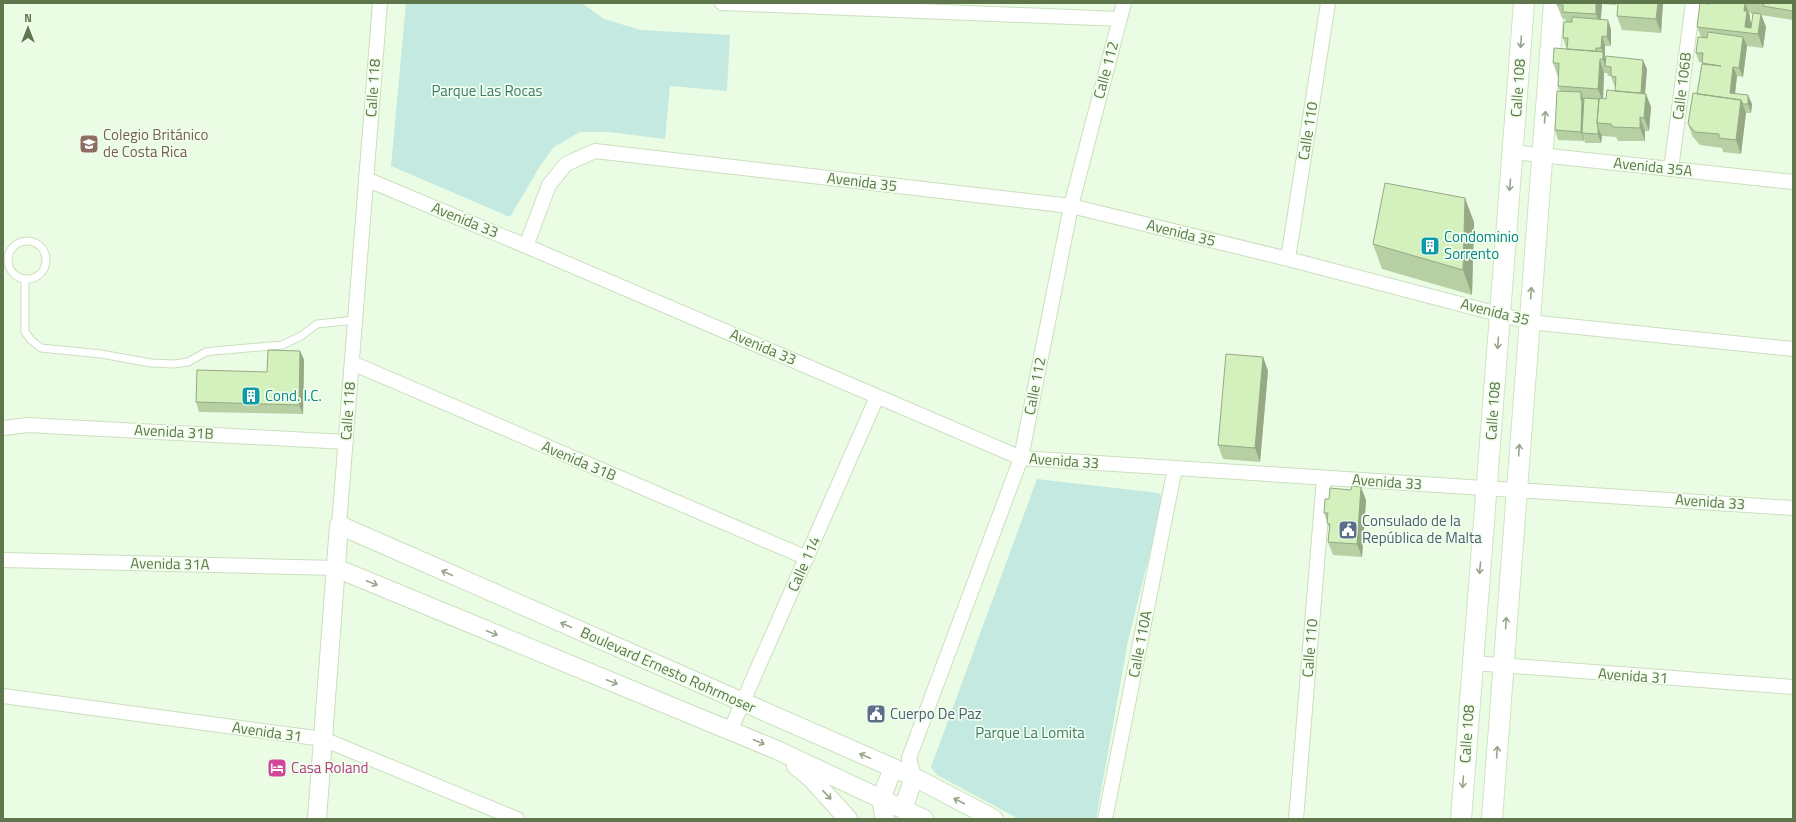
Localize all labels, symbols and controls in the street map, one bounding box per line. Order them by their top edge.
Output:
north arrow [8,8,48,48]
text: N [24,10,32,26]
one-way arrow [1518,35,1525,48]
street label: Calle 112 [1087,39,1124,101]
street label: Calle 106B [1666,51,1697,121]
street label: Calle 118 [359,58,386,118]
street label: Calle 108 [1504,58,1531,118]
park label: Parque Las Rocas [431,79,543,102]
street label: Calle 110 [1292,100,1323,162]
one-way arrow [1542,111,1549,124]
place label: Colegio Británico de Costa Rica [103,123,208,163]
school or university icon: Colegio Británico de Costa Rica [78,133,100,155]
street label: Avenida 35A [1612,151,1694,182]
street label: Avenida 35 [826,166,898,197]
one-way arrow [1507,178,1514,191]
street label: Avenida 33 [428,196,502,243]
street label: Avenida 35 [1144,213,1218,252]
place label: Condominio Sorrento [1444,225,1519,265]
building icon: Condominio Sorrento [1419,235,1441,257]
one-way arrow [1528,287,1535,300]
street label: Avenida 35 [1458,292,1532,331]
street label: Avenida 33 [726,322,800,371]
one-way arrow [1494,336,1501,349]
street label: Calle 112 [1018,355,1051,417]
street label: Calle 118 [334,381,361,441]
street label: Calle 108 [1479,381,1506,441]
place label: Cond. I.C. [265,384,322,407]
building icon: Cond. I.C. [240,385,262,407]
street label: Avenida 31B [134,418,214,445]
street label: Avenida 31B [538,434,620,487]
one-way arrow [1516,444,1523,457]
street label: Avenida 33 [1028,447,1100,474]
street label: Avenida 33 [1351,468,1423,495]
street label: Avenida 33 [1674,488,1746,515]
place label: Consulado de la República de Malta [1362,509,1482,549]
public building icon: Consulado de la República de Malta [1337,519,1359,541]
street label: Calle 114 [781,532,826,595]
street label: Avenida 31A [130,551,210,576]
one-way arrow [1477,561,1484,574]
one-way arrow [442,568,454,576]
one-way arrow [366,580,378,587]
street label: Calle 110A [1122,608,1157,679]
one-way arrow [1503,617,1510,630]
street label: Calle 110 [1295,618,1324,678]
street label: Boulevard Ernesto Rohrmoser [577,620,760,719]
one-way arrow [561,621,573,628]
one-way arrow [486,629,498,637]
street label: Avenida 31 [1597,662,1669,689]
one-way arrow [606,679,618,687]
place label: Cuerpo De Paz [890,702,982,725]
public building icon: Cuerpo De Paz [865,703,887,725]
street label: Calle 108 [1453,704,1480,764]
street label: Avenida 31 [231,715,303,748]
park label: Parque La Lomita [975,721,1085,744]
one-way arrow [752,739,764,747]
one-way arrow [1493,746,1500,759]
one-way arrow [860,751,872,759]
place label: Casa Roland [291,756,368,779]
hotel icon: Casa Roland [266,757,288,779]
one-way arrow [1460,775,1467,788]
one-way arrow [822,790,832,800]
one-way arrow [953,796,965,804]

